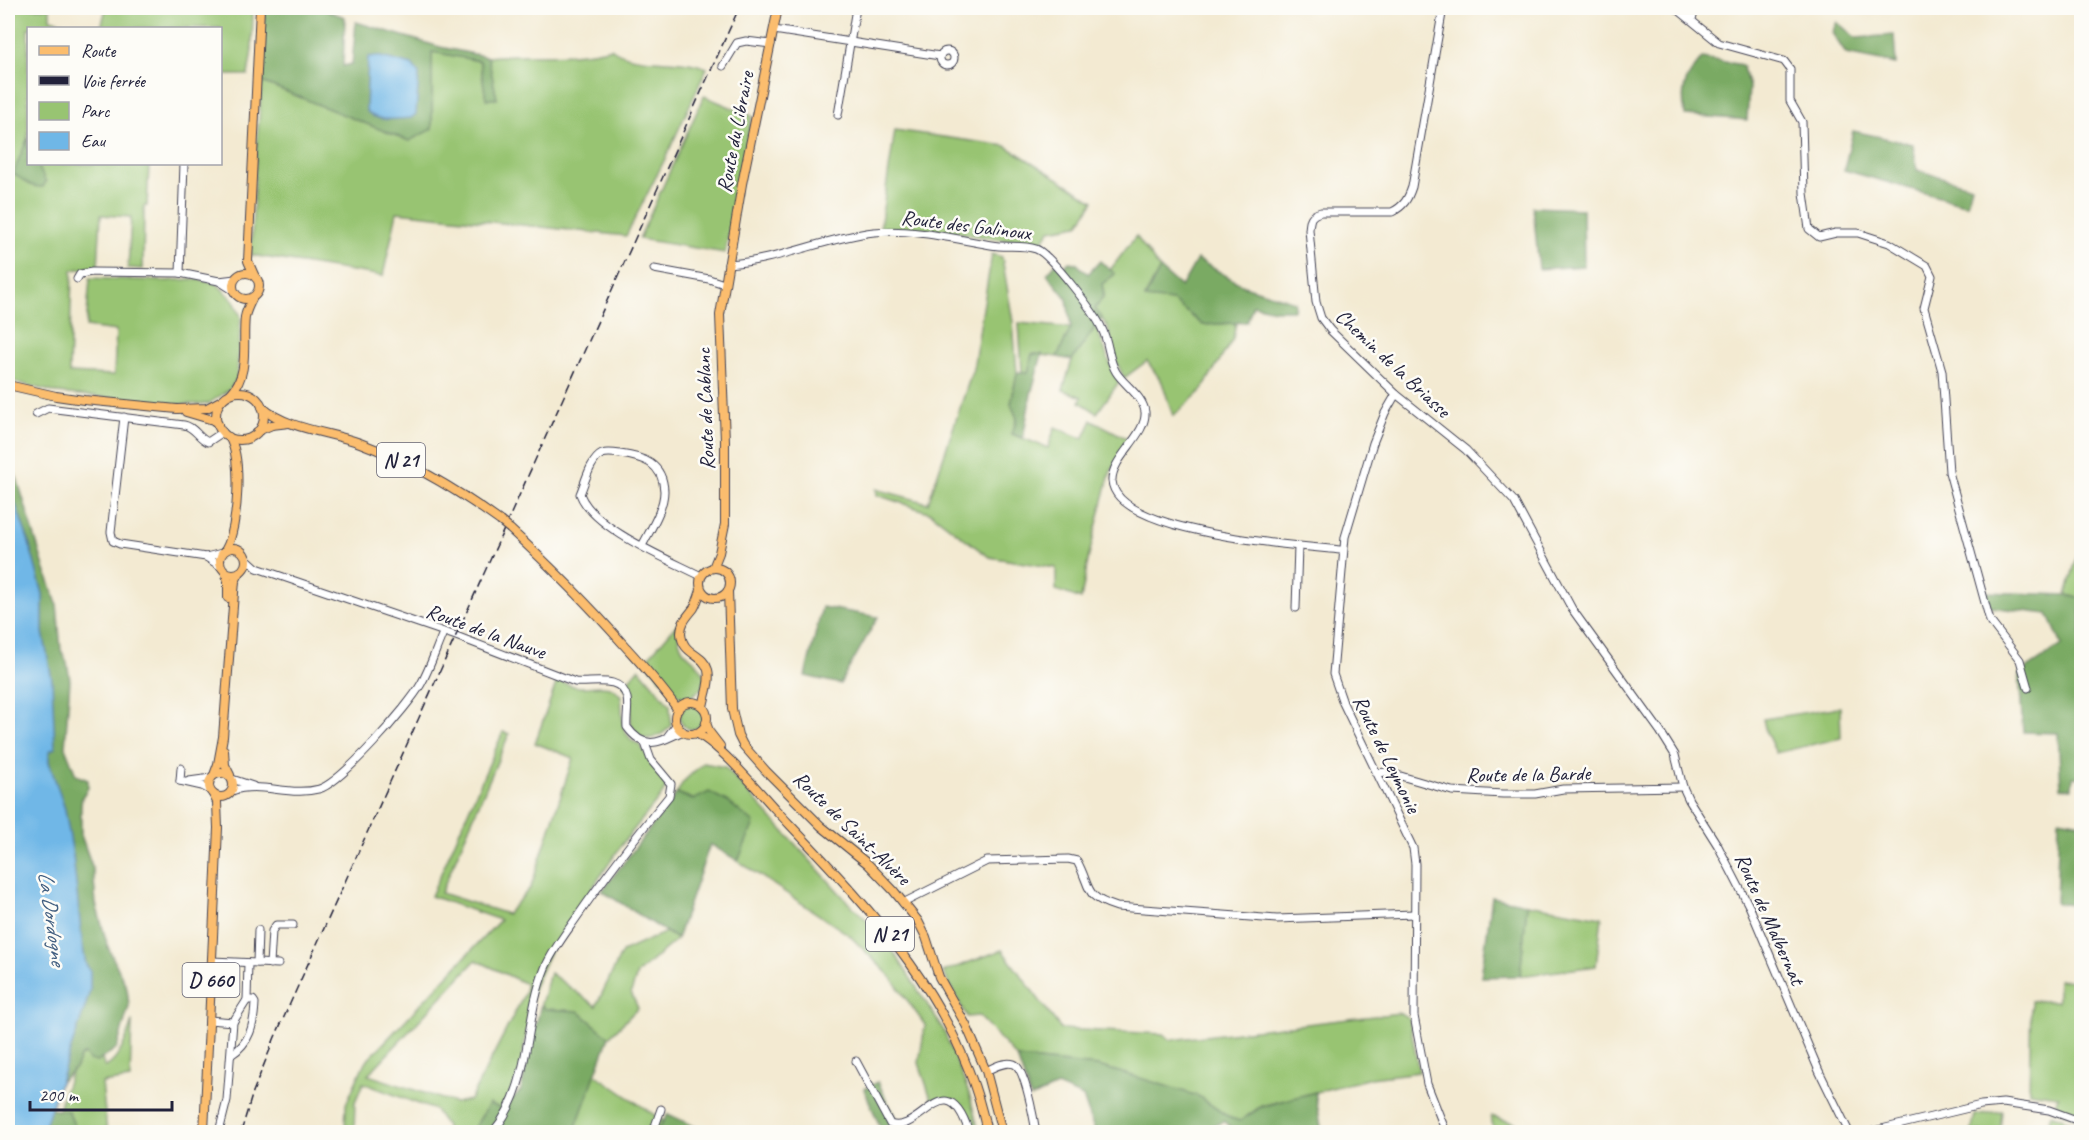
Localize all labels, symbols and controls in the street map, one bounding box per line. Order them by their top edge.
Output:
legend [27,27,222,165]
text: Route [81,40,116,62]
street label: Route du Libraire [711,68,760,195]
text: Voie ferrée [81,70,146,92]
text: Parc [81,100,110,122]
text: Eau [81,130,106,152]
street label: Route des Galinoux [900,204,1034,246]
street label: Chemin de la Briasse [1330,303,1458,424]
street label: Route de Cablanc [690,346,720,471]
road number: N 21 [377,443,425,477]
street label: Route de la Nauve [423,597,550,665]
street label: Route de Leymonie [1347,691,1427,818]
street label: Route de la Barde [1466,760,1593,788]
street label: Route de Saint-Alvère [788,765,918,892]
street label: Route de Malbernat [1729,849,1811,991]
water label: La Dordogne [32,870,73,970]
road number: N 21 [866,917,914,951]
road number: D 660 [182,963,240,997]
scale bar [30,1074,172,1112]
text: 200 m [39,1084,80,1106]

